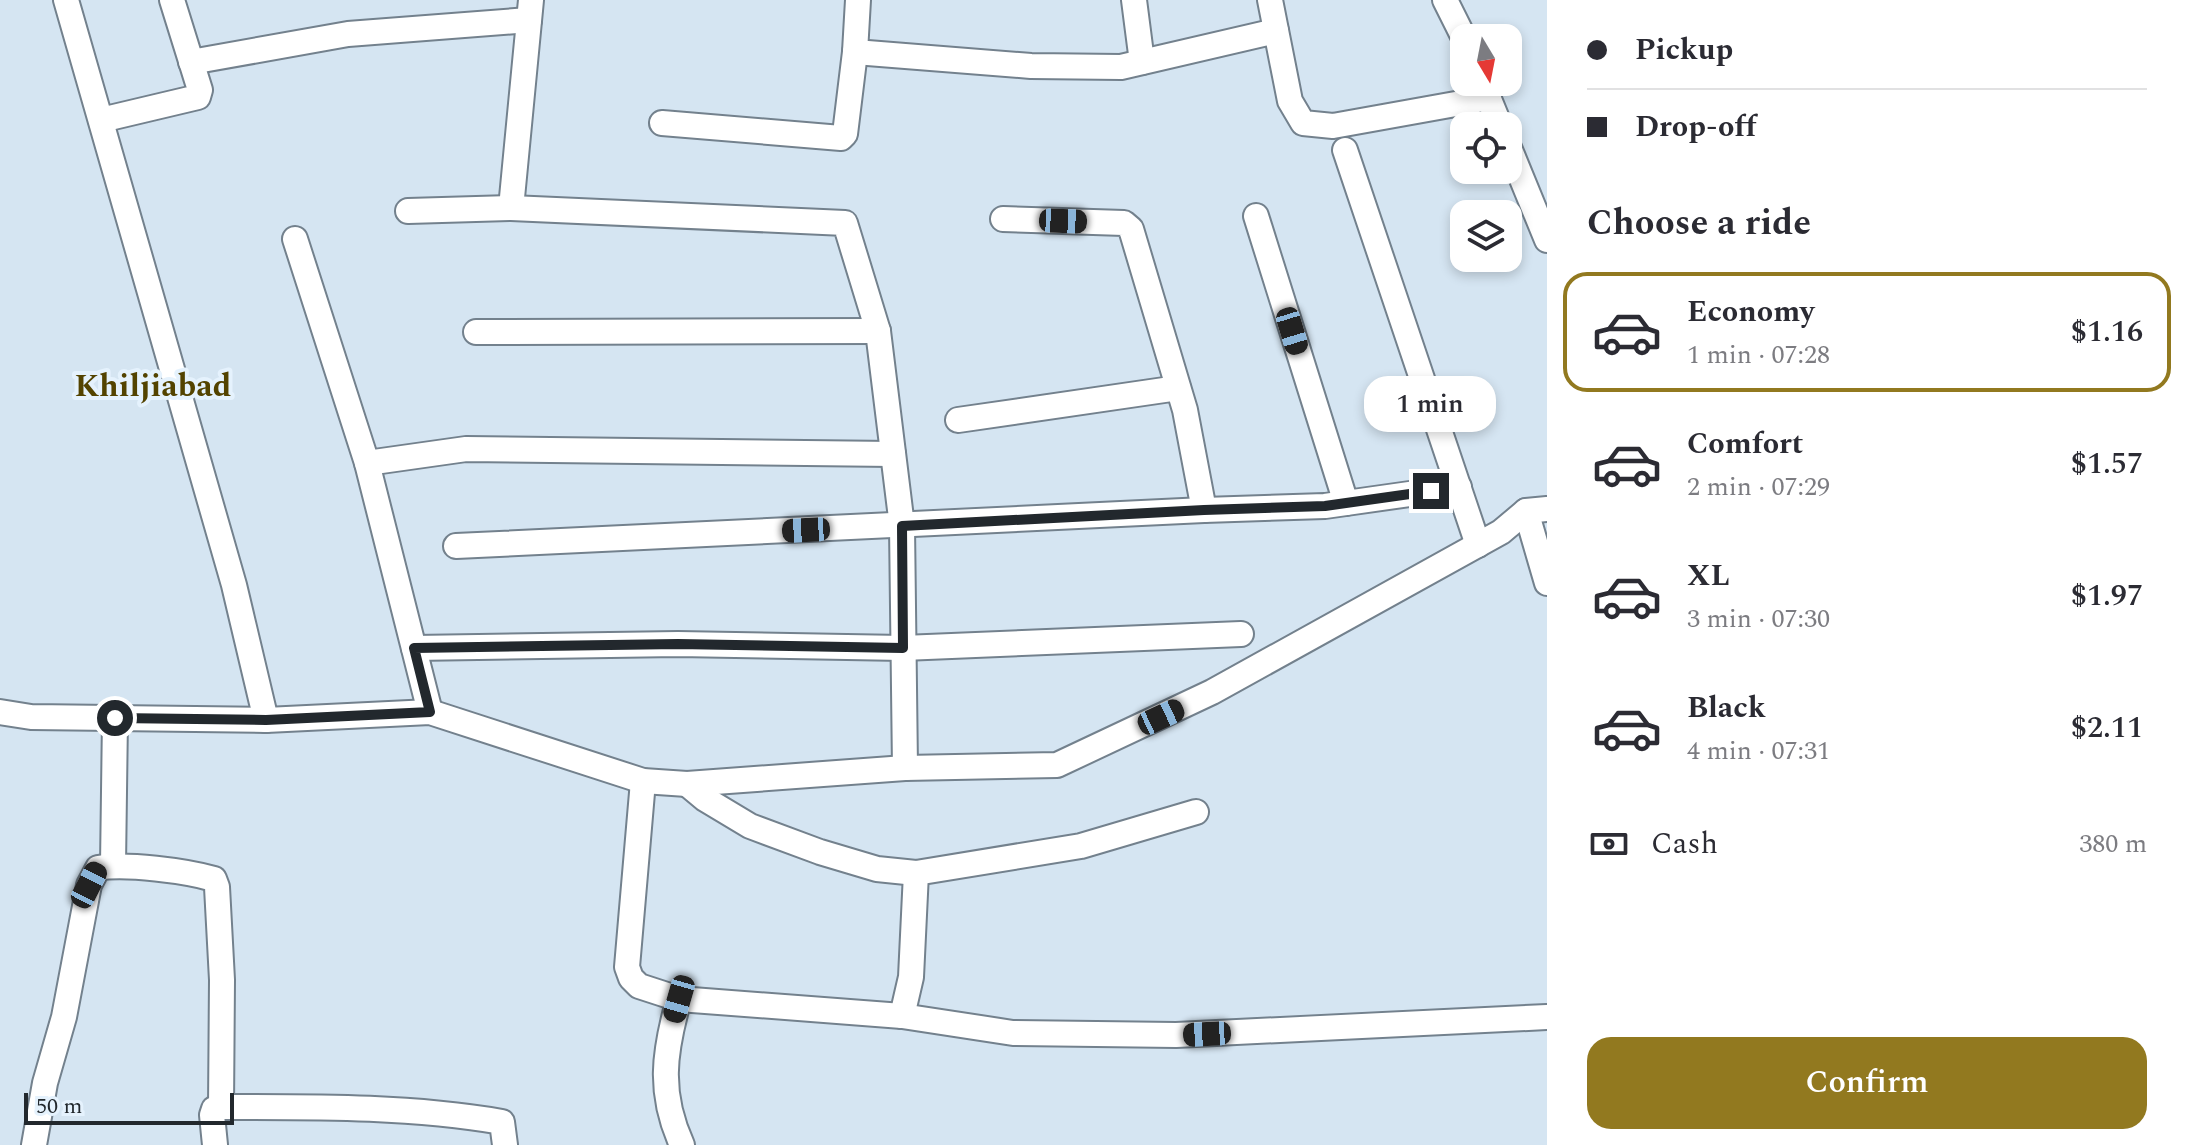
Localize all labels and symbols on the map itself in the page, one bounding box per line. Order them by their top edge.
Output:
north arrow [1450,24,1522,96]
car [1039,208,1087,234]
car [1274,305,1310,357]
district label: Khiljiabad [75,362,231,411]
callout: 1 min [1365,375,1497,431]
route end [1413,473,1449,509]
car [781,517,831,543]
car [1134,696,1188,738]
route start [97,700,133,736]
car [67,858,111,912]
car [661,973,697,1025]
car [1182,1021,1232,1047]
scale bar [24,1089,234,1125]

